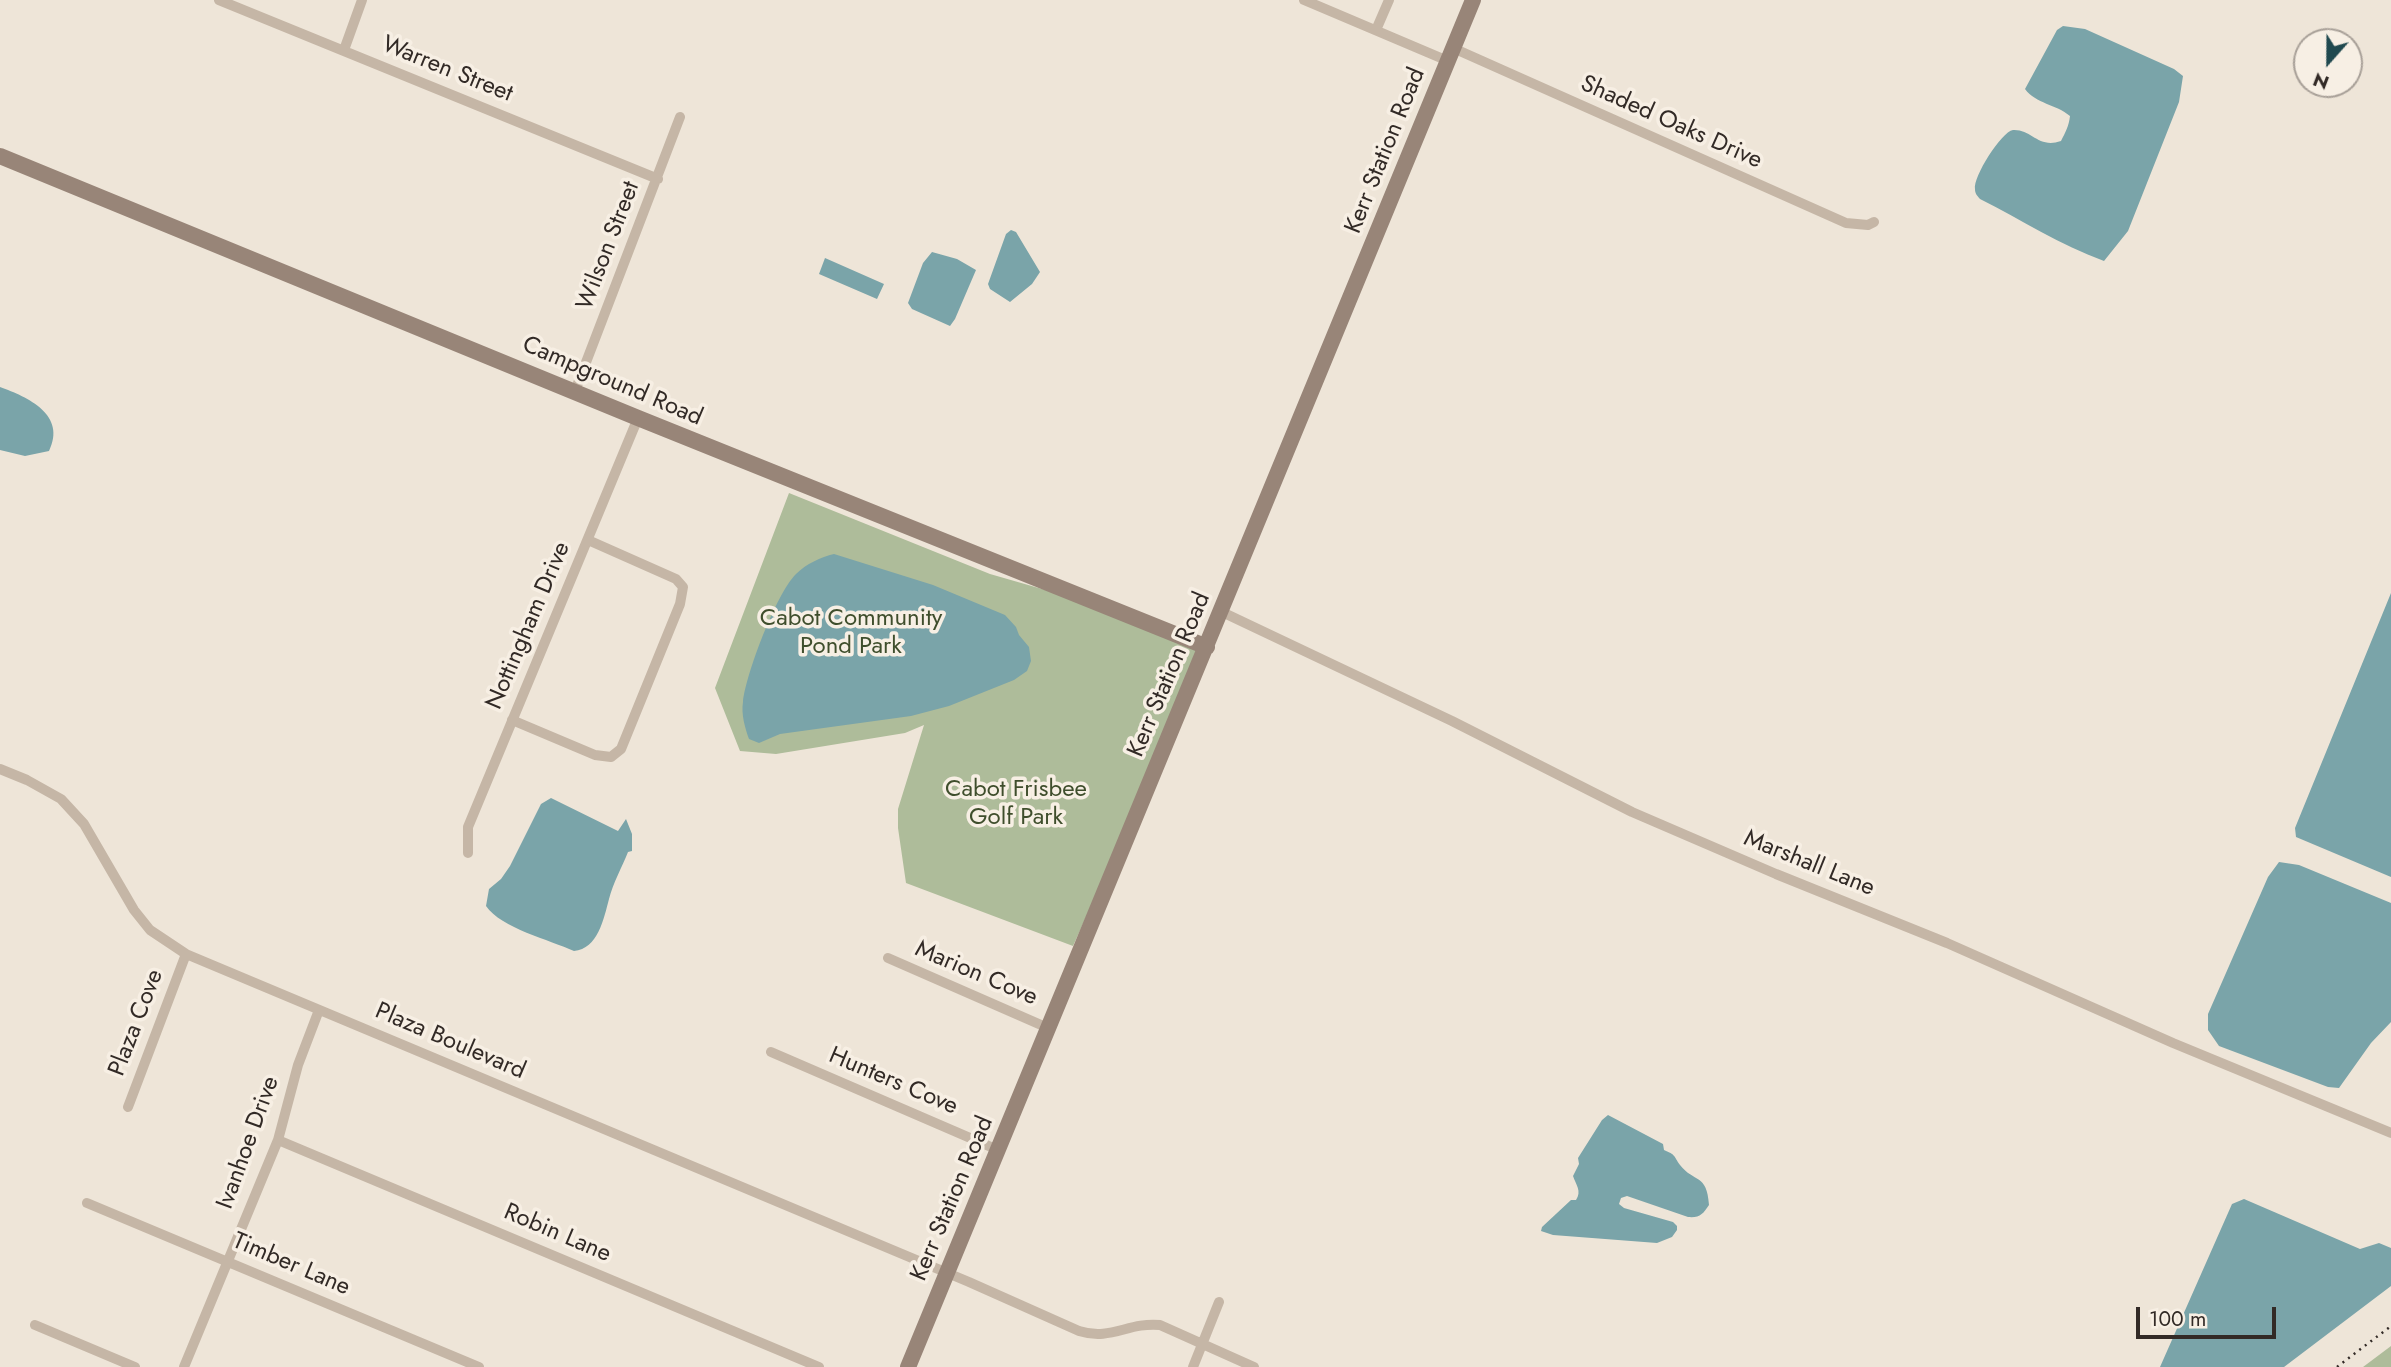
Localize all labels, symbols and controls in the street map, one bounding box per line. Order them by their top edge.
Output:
north arrow [2293,28,2363,98]
street label: Warren Street [377,31,517,109]
street label: Kerr Station Road [1340,64,1432,238]
text: N [2309,66,2333,97]
street label: Shaded Oaks Drive [1576,70,1766,176]
street label: Wilson Street [571,178,647,314]
street label: Campground Road [518,331,706,433]
street label: Nottingham Drive [481,538,577,714]
street label: Kerr Station Road [1122,588,1218,762]
park label: Cabot Community Pond Park [760,605,942,661]
park label: Cabot Frisbee Golf Park [945,776,1087,832]
street label: Marshall Lane [1739,825,1879,903]
street label: Marion Cove [910,935,1042,1013]
street label: Plaza Cove [104,966,170,1080]
street label: Plaza Boulevard [370,997,530,1087]
street label: Hunters Cove [824,1042,962,1122]
street label: Ivanhoe Drive [212,1073,286,1213]
street label: Kerr Station Road [905,1112,1001,1286]
street label: Robin Lane [499,1199,615,1269]
street label: Timber Lane [228,1227,354,1303]
scale bar [2139,1294,2279,1338]
text: 100 m [2149,1304,2206,1334]

